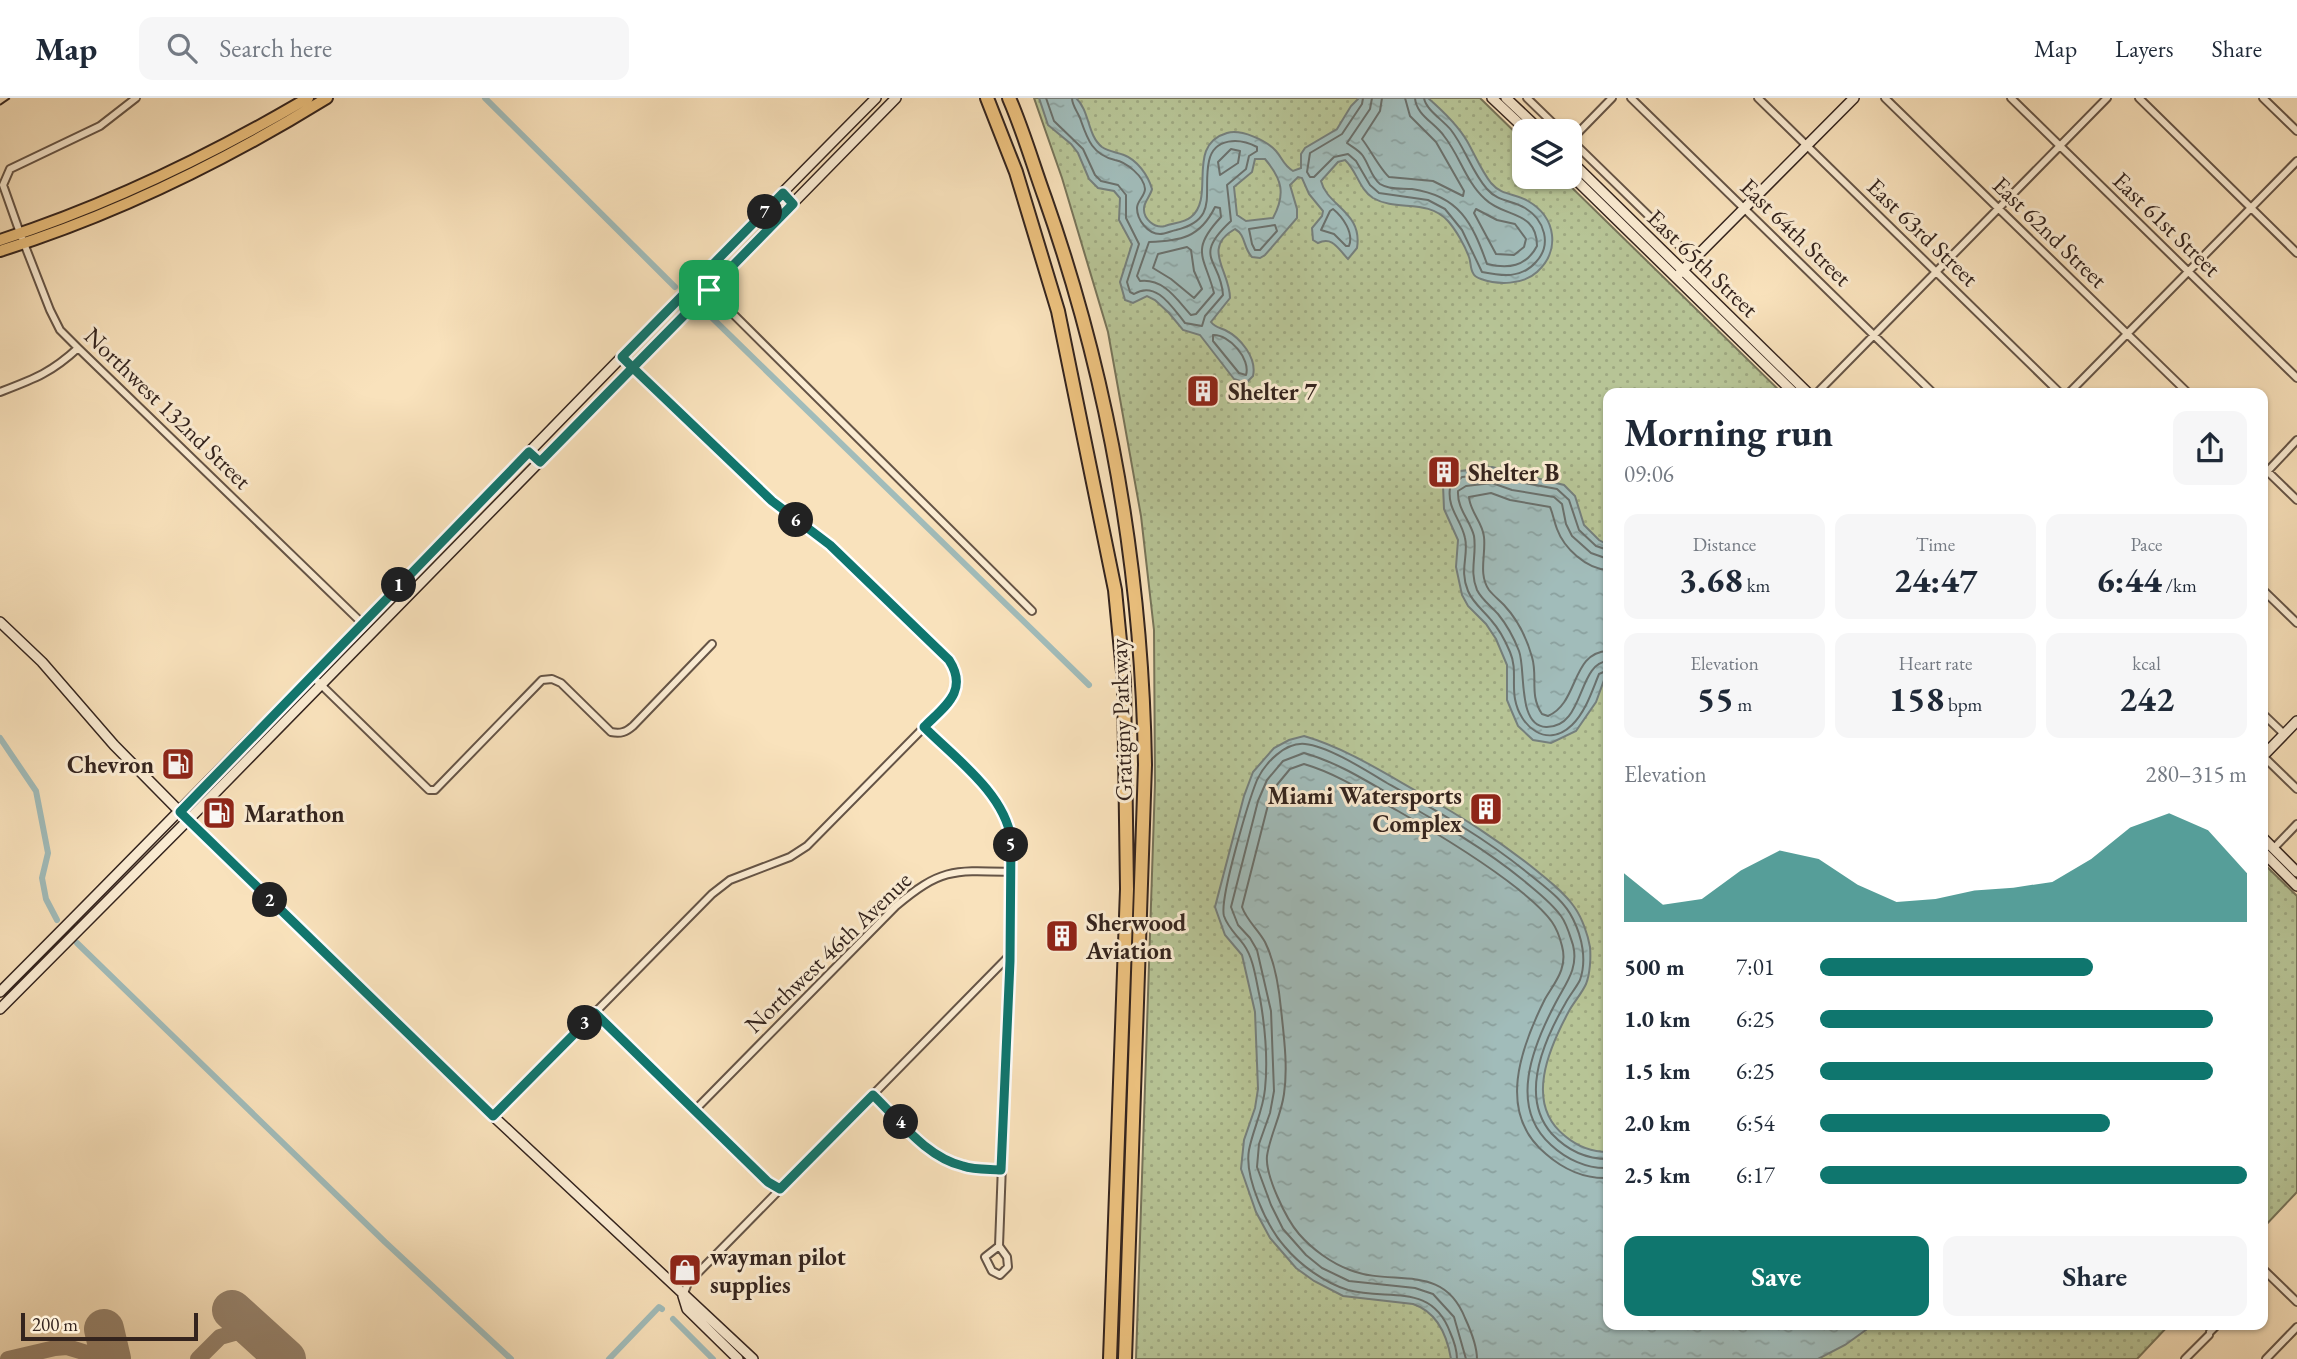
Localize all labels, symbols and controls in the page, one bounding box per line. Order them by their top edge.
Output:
search box [139,17,629,80]
text: Map [35,27,97,70]
icon: search [163,29,201,67]
text: Search here [219,31,332,65]
text: Map [2034,33,2077,64]
text: Layers [2115,33,2174,64]
text: Share [2212,33,2262,64]
map controls [1512,119,1582,189]
button: layers [1512,119,1582,189]
street label: East 61st Street [2106,165,2228,284]
street label: East 62nd Street [1986,169,2114,295]
street label: East 64th Street [1734,171,1859,293]
street label: East 63rd Street [1861,171,1986,293]
pin: 7 [748,194,782,230]
text: 7 [759,199,770,224]
street label: East 65th Street [1641,202,1766,324]
pin [679,260,739,320]
icon: arrive [690,271,728,309]
street label: Northwest 132nd Street [78,320,258,496]
building icon: Shelter 7 [1184,372,1222,410]
place label: Shelter 7 [1228,376,1317,407]
text: Morning run [1624,408,1833,457]
button: share [2173,411,2247,485]
building icon: Shelter B [1425,453,1463,491]
place label: Shelter B [1468,457,1559,488]
text: 09:06 [1624,459,1674,489]
pin: 6 [778,502,814,538]
text: 6 [790,507,801,532]
text: Distance [1693,532,1756,557]
text: Time [1916,532,1955,557]
text: Pace [2131,532,2162,557]
text: 3.68 [1679,557,1743,602]
text: 24:47 [1894,557,1977,602]
text: 6:44 [2096,557,2162,602]
pin: 1 [382,568,416,602]
text: 1 [393,572,404,597]
text: km [1743,573,1770,598]
text: /km [2162,573,2197,598]
street label: Gratigny Parkway [1103,638,1139,802]
text: Elevation [1690,651,1759,676]
text: Heart rate [1899,651,1972,676]
text: kcal [2132,651,2161,676]
text: 55 [1697,676,1734,721]
text: 158 [1889,676,1944,721]
text: 242 [2119,676,2174,721]
text: m [1734,692,1752,717]
text: bpm [1944,692,1982,717]
fuel station icon: Chevron [159,745,197,783]
place label: Chevron [67,749,154,780]
text: Elevation [1624,759,1707,789]
text: 280–315 m [2146,759,2247,789]
place label: Miami Watersports Complex [1267,780,1462,839]
building icon: Miami Watersports Complex [1467,790,1505,828]
fuel station icon: Marathon [200,794,238,832]
place label: Marathon [244,798,345,829]
pin: 5 [993,828,1028,862]
text: 5 [1005,832,1016,857]
street label: Northwest 46th Avenue [738,864,918,1040]
pin: 2 [252,882,288,918]
text: 2 [264,887,275,912]
place label: Sherwood Aviation [1085,907,1187,966]
building icon: Sherwood Aviation [1043,917,1081,955]
text: 500 m [1624,952,1685,982]
text: 7:01 [1736,952,1775,982]
text: 1.0 km [1624,1004,1691,1034]
text: 6:25 [1736,1004,1775,1034]
pin: 3 [568,1006,602,1040]
text: 3 [579,1010,590,1035]
text: 1.5 km [1624,1056,1691,1086]
text: 6:25 [1736,1056,1775,1086]
pin: 4 [884,1104,918,1140]
text: 2.0 km [1624,1108,1691,1138]
text: 6:54 [1736,1108,1775,1138]
text: 4 [895,1109,906,1134]
text: 2.5 km [1624,1160,1691,1190]
text: 6:17 [1736,1160,1775,1190]
button: Save [1624,1236,1929,1316]
button: Share [1943,1236,2247,1316]
place label: wayman pilot supplies [710,1241,846,1300]
shop icon: wayman pilot supplies [666,1251,704,1289]
scale bar [21,1310,198,1342]
text: 200 m [32,1312,78,1337]

